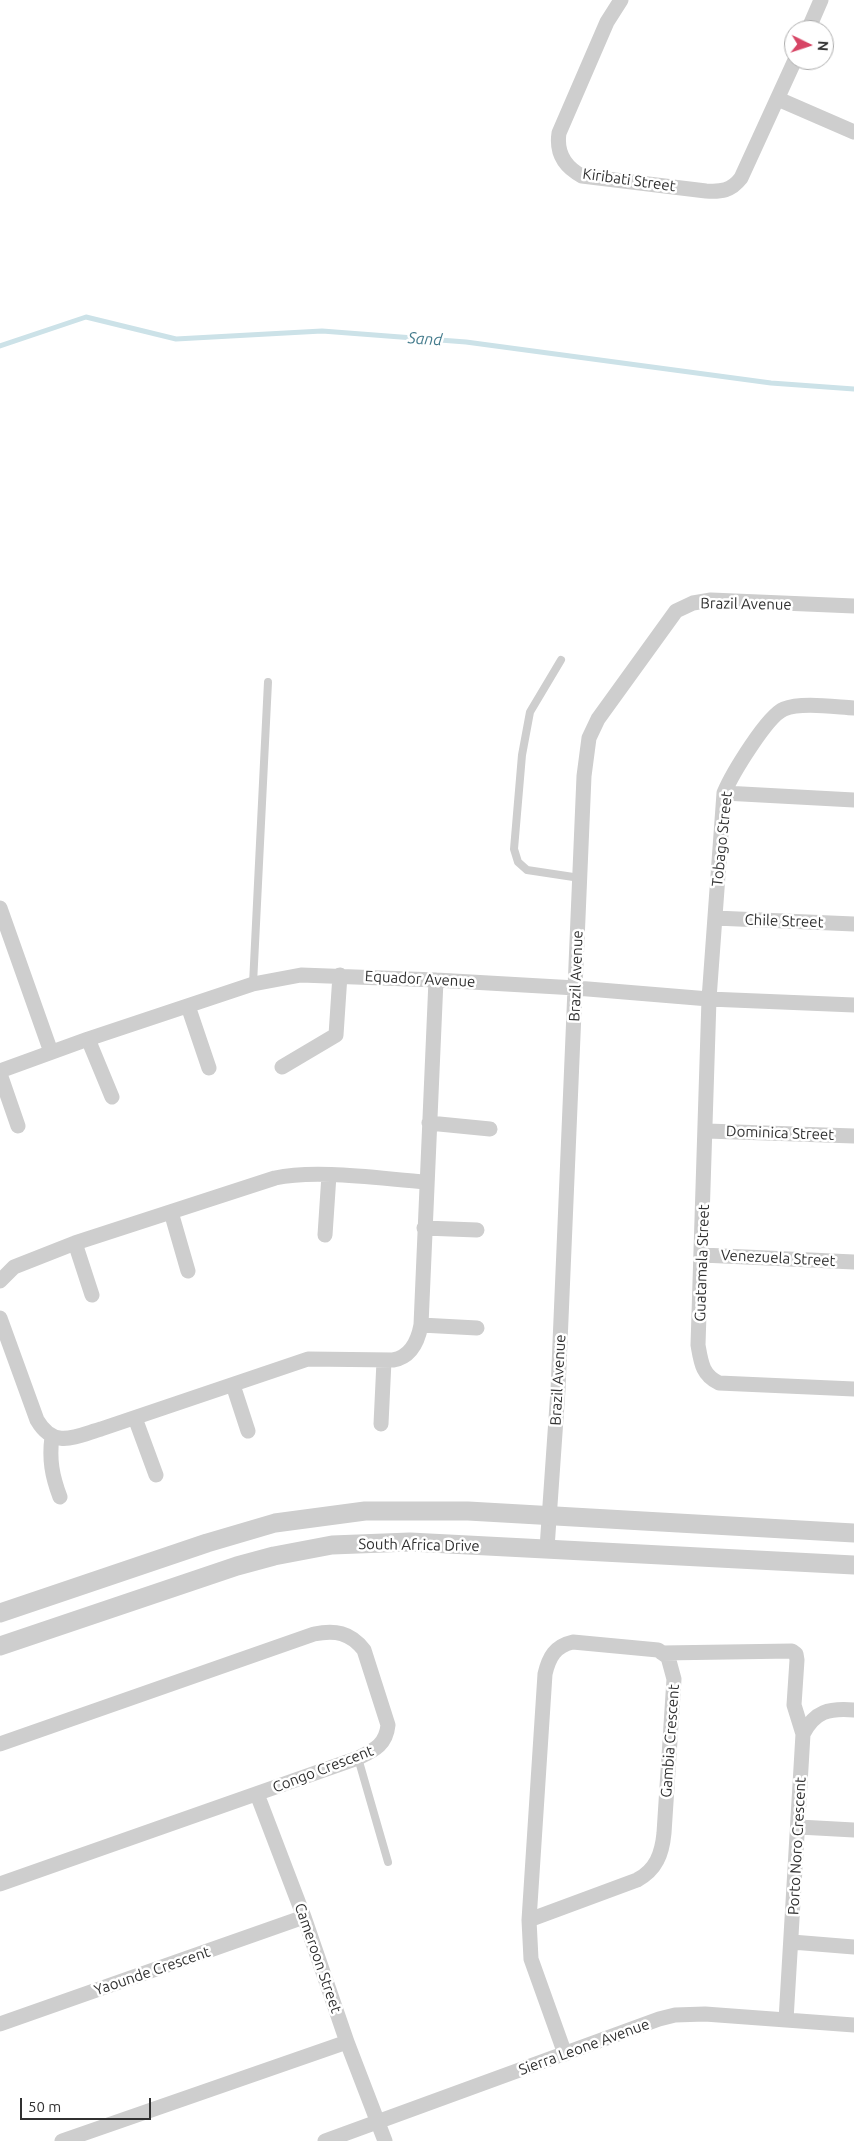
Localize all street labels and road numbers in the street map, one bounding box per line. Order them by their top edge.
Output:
street label: Kiribati Street [581,165,677,195]
street label: Brazil Avenue [700,594,792,614]
street label: Tobago Street [708,791,736,887]
street label: Chile Street [744,911,824,931]
street label: Brazil Avenue [565,930,587,1022]
street label: Equador Avenue [364,967,476,991]
street label: Dominica Street [726,1122,834,1144]
street label: Guatamala Street [691,1204,713,1322]
street label: Venezuela Street [720,1246,836,1270]
street label: Brazil Avenue [547,1334,569,1426]
street label: South Africa Drive [358,1535,480,1555]
street label: Gambia Crescent [657,1684,683,1798]
street label: Congo Crescent [270,1741,376,1797]
street label: Porto Noro Crescent [784,1777,810,1915]
street label: Cameroon Street [291,1901,345,2015]
street label: Yaounde Crescent [92,1943,212,1999]
street label: Sierra Leone Avenue [516,2015,652,2079]

